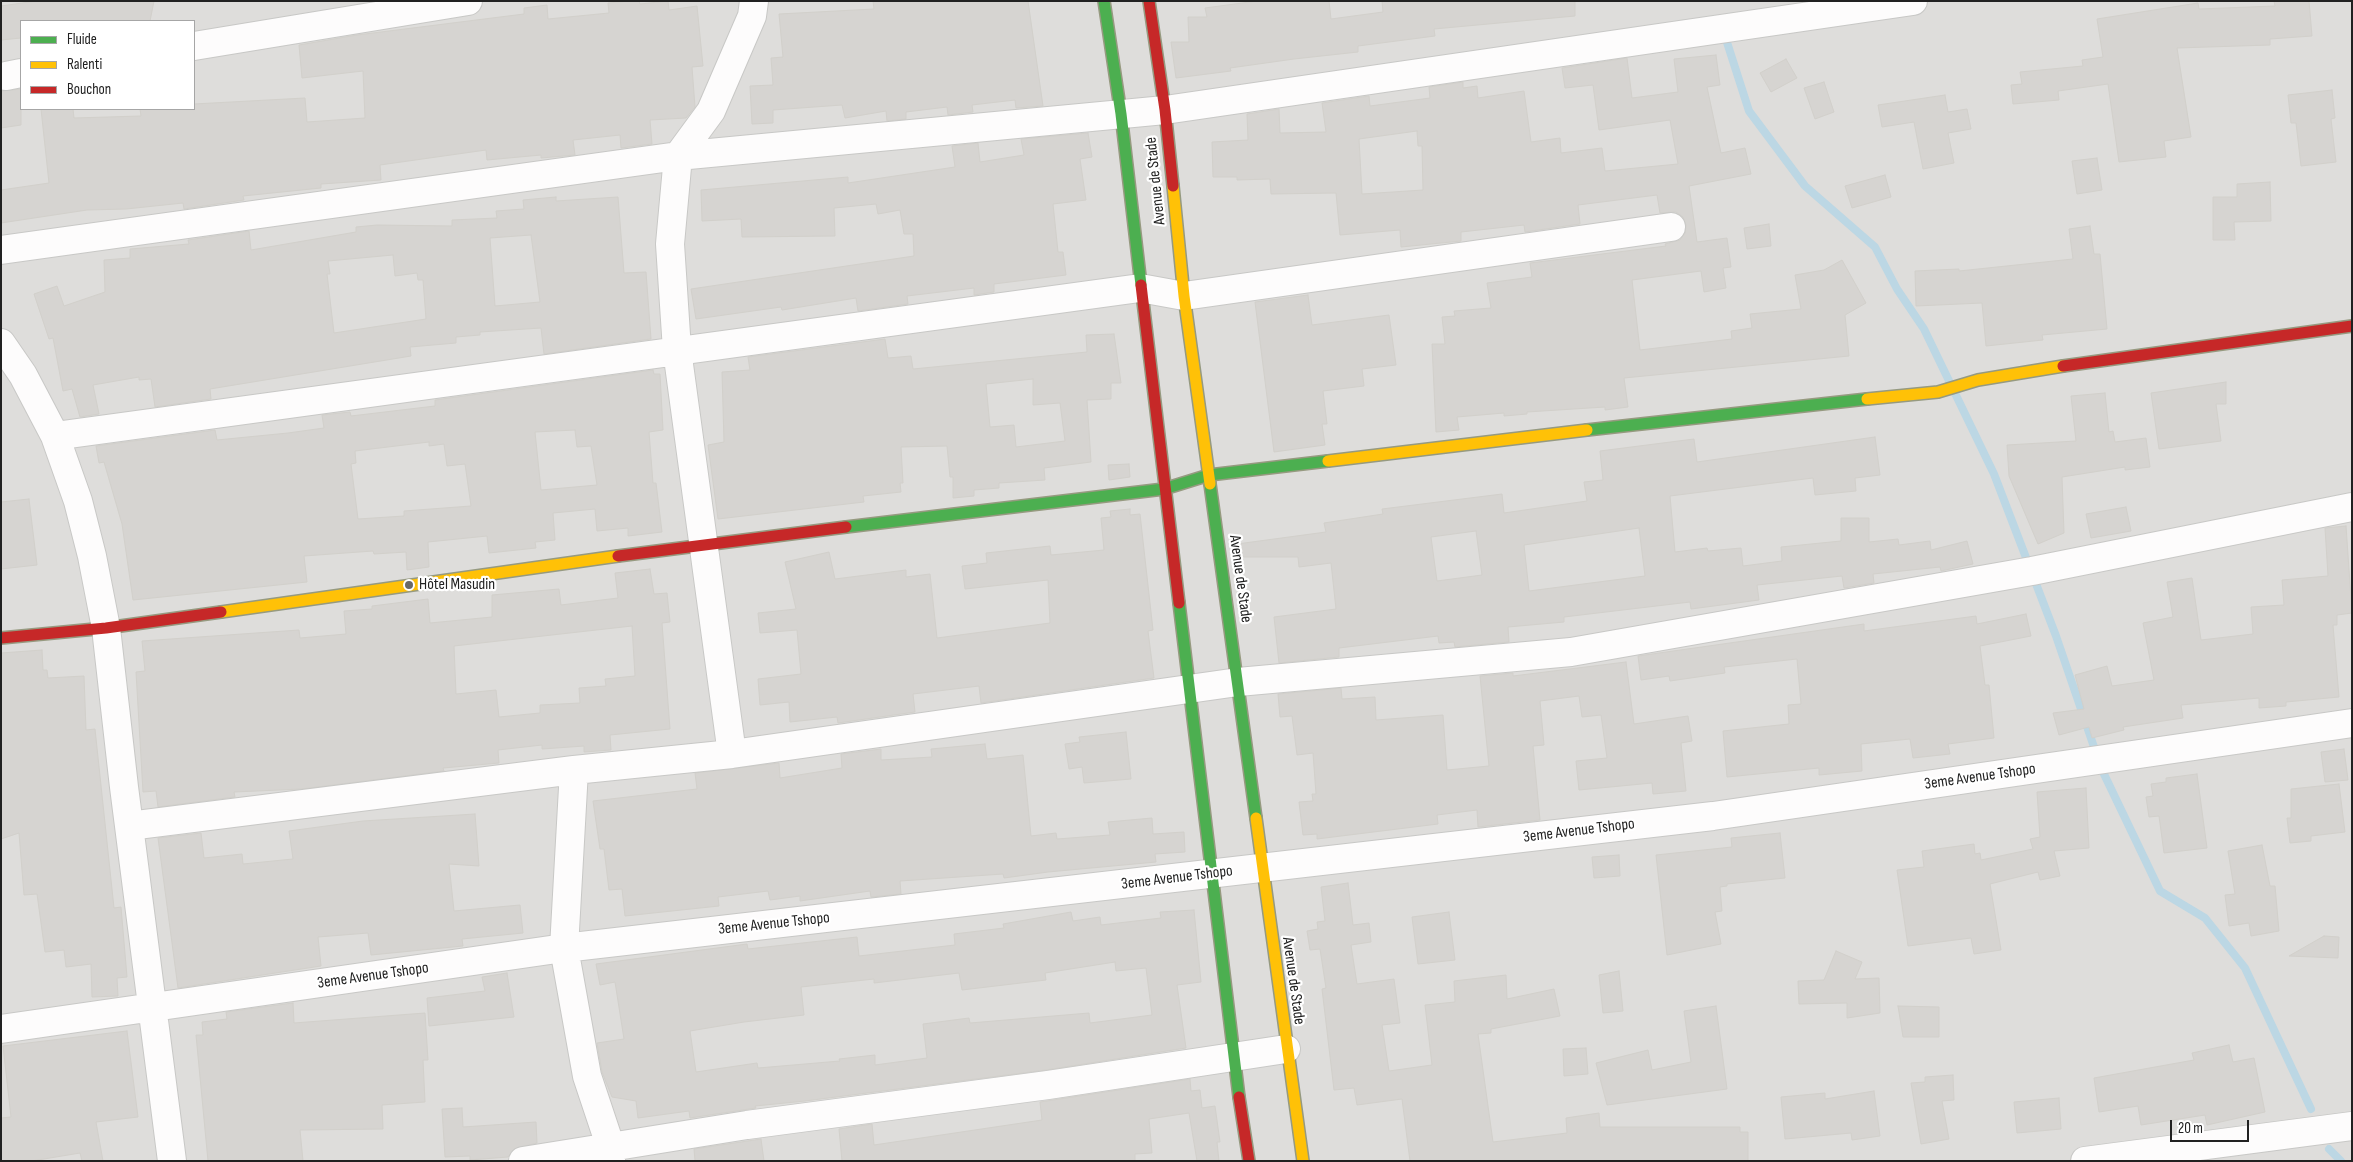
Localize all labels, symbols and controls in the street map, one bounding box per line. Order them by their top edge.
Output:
legend [20,20,195,110]
text: Fluide [67,30,97,49]
text: Ralenti [67,55,102,74]
text: Bouchon [67,80,111,99]
street label: Avenue de Stade [1142,136,1170,226]
street label: Avenue de Stade [1224,534,1256,624]
place label: Hôtel Masudin [419,575,495,595]
marker: Hôtel Masudin [403,579,415,591]
street label: 3eme Avenue Tshopo [1923,760,2037,794]
street label: 3eme Avenue Tshopo [1522,815,1636,847]
street label: 3eme Avenue Tshopo [1120,862,1234,894]
street label: 3eme Avenue Tshopo [717,909,831,939]
street label: Avenue de Stade [1277,936,1309,1026]
street label: 3eme Avenue Tshopo [316,959,430,993]
scale bar [2173,1110,2252,1142]
text: 20 m [2178,1119,2203,1138]

